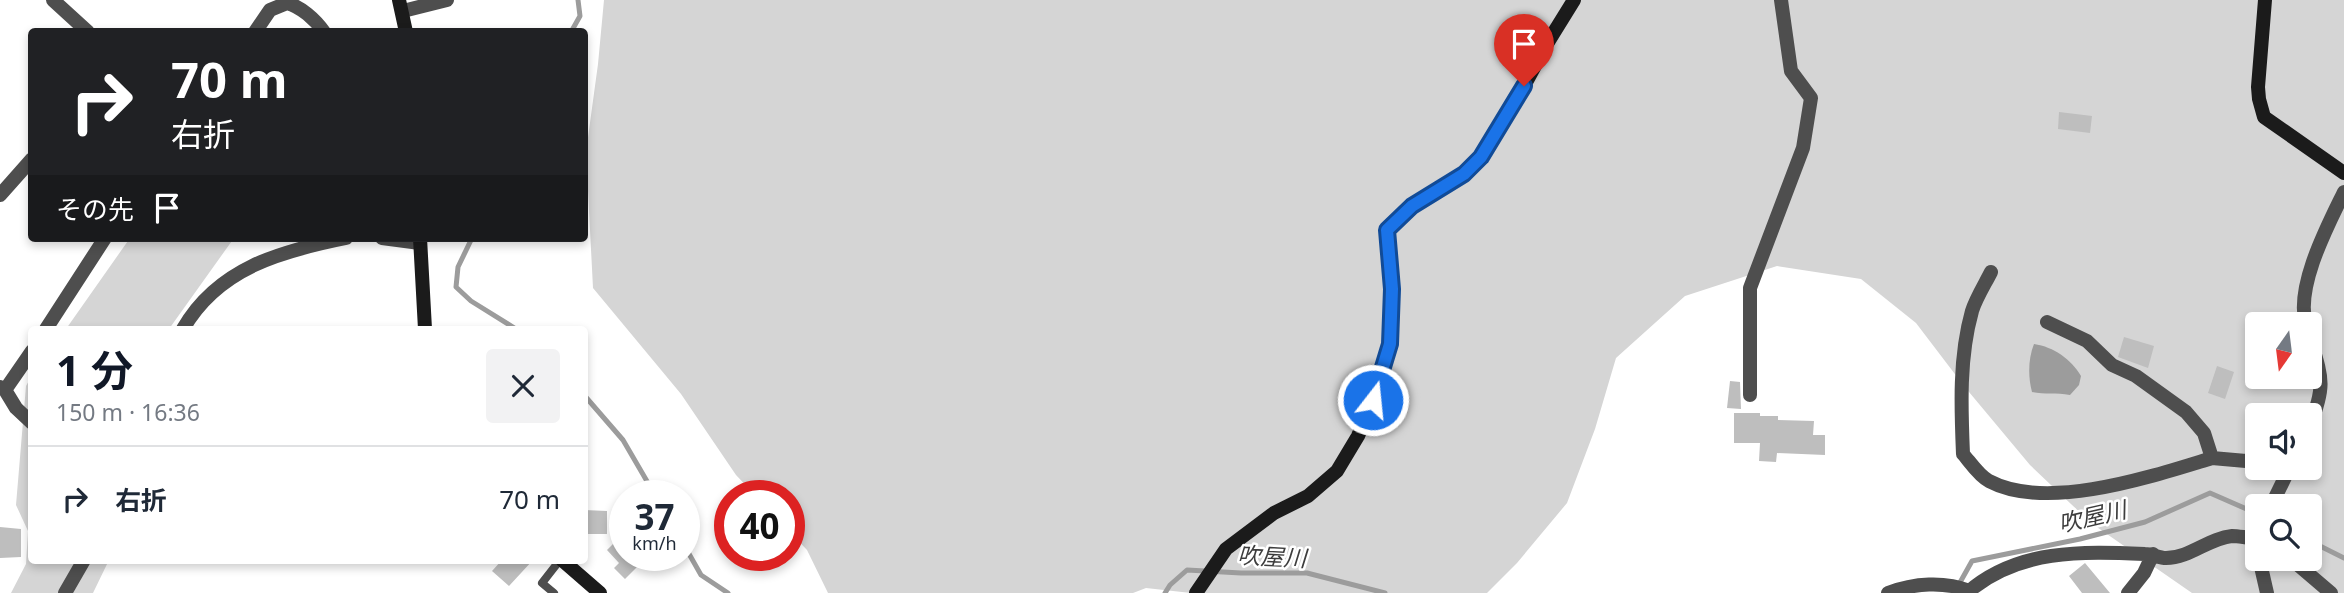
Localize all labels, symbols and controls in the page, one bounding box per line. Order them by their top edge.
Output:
pin [1494,14,1554,86]
icon: arrive [1505,25,1543,63]
text: 70 m [171,46,288,112]
icon: right [56,56,147,147]
text: 右折 [171,112,235,155]
icon: arrive [148,189,186,227]
text: その先 [56,191,134,227]
north arrow [2245,312,2322,388]
map controls [2245,312,2322,571]
text: 1 分 [56,341,133,398]
button: close [486,349,560,423]
position arrow [1336,363,1410,437]
text: 150 m · 16:36 [56,396,200,428]
button: sound [2245,403,2322,480]
icon: right [56,480,94,518]
speed limit sign: 40 [714,480,805,571]
text: 70 m [499,481,560,517]
text: 右折 [115,482,167,518]
water label: 吹屋川 [2055,492,2132,539]
text: 37 [634,493,675,540]
button: search [2245,494,2322,571]
text: km/h [632,531,677,555]
water label: 吹屋川 [1237,538,1310,574]

